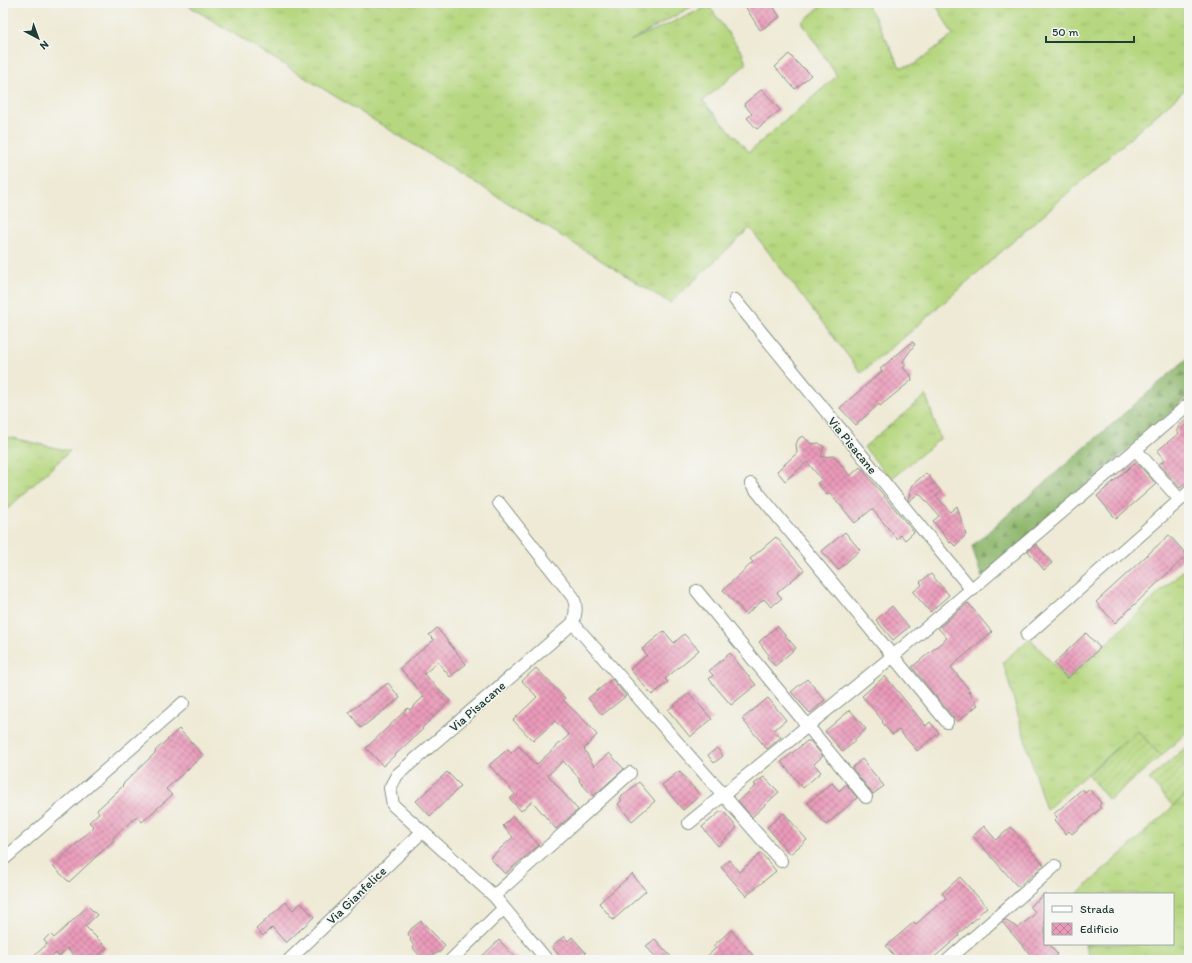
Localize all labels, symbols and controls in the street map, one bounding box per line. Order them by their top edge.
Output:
north arrow [18,18,58,58]
scale bar [1046,18,1134,44]
text: 50 m [1052,25,1078,39]
text: N [37,38,51,53]
street label: Via Pisacane [825,414,880,477]
street label: Via Pisacane [446,678,508,735]
street label: Via Gianfelice [323,863,389,928]
legend [1044,893,1174,945]
text: Strada [1080,902,1115,916]
text: Edificio [1080,922,1119,936]

